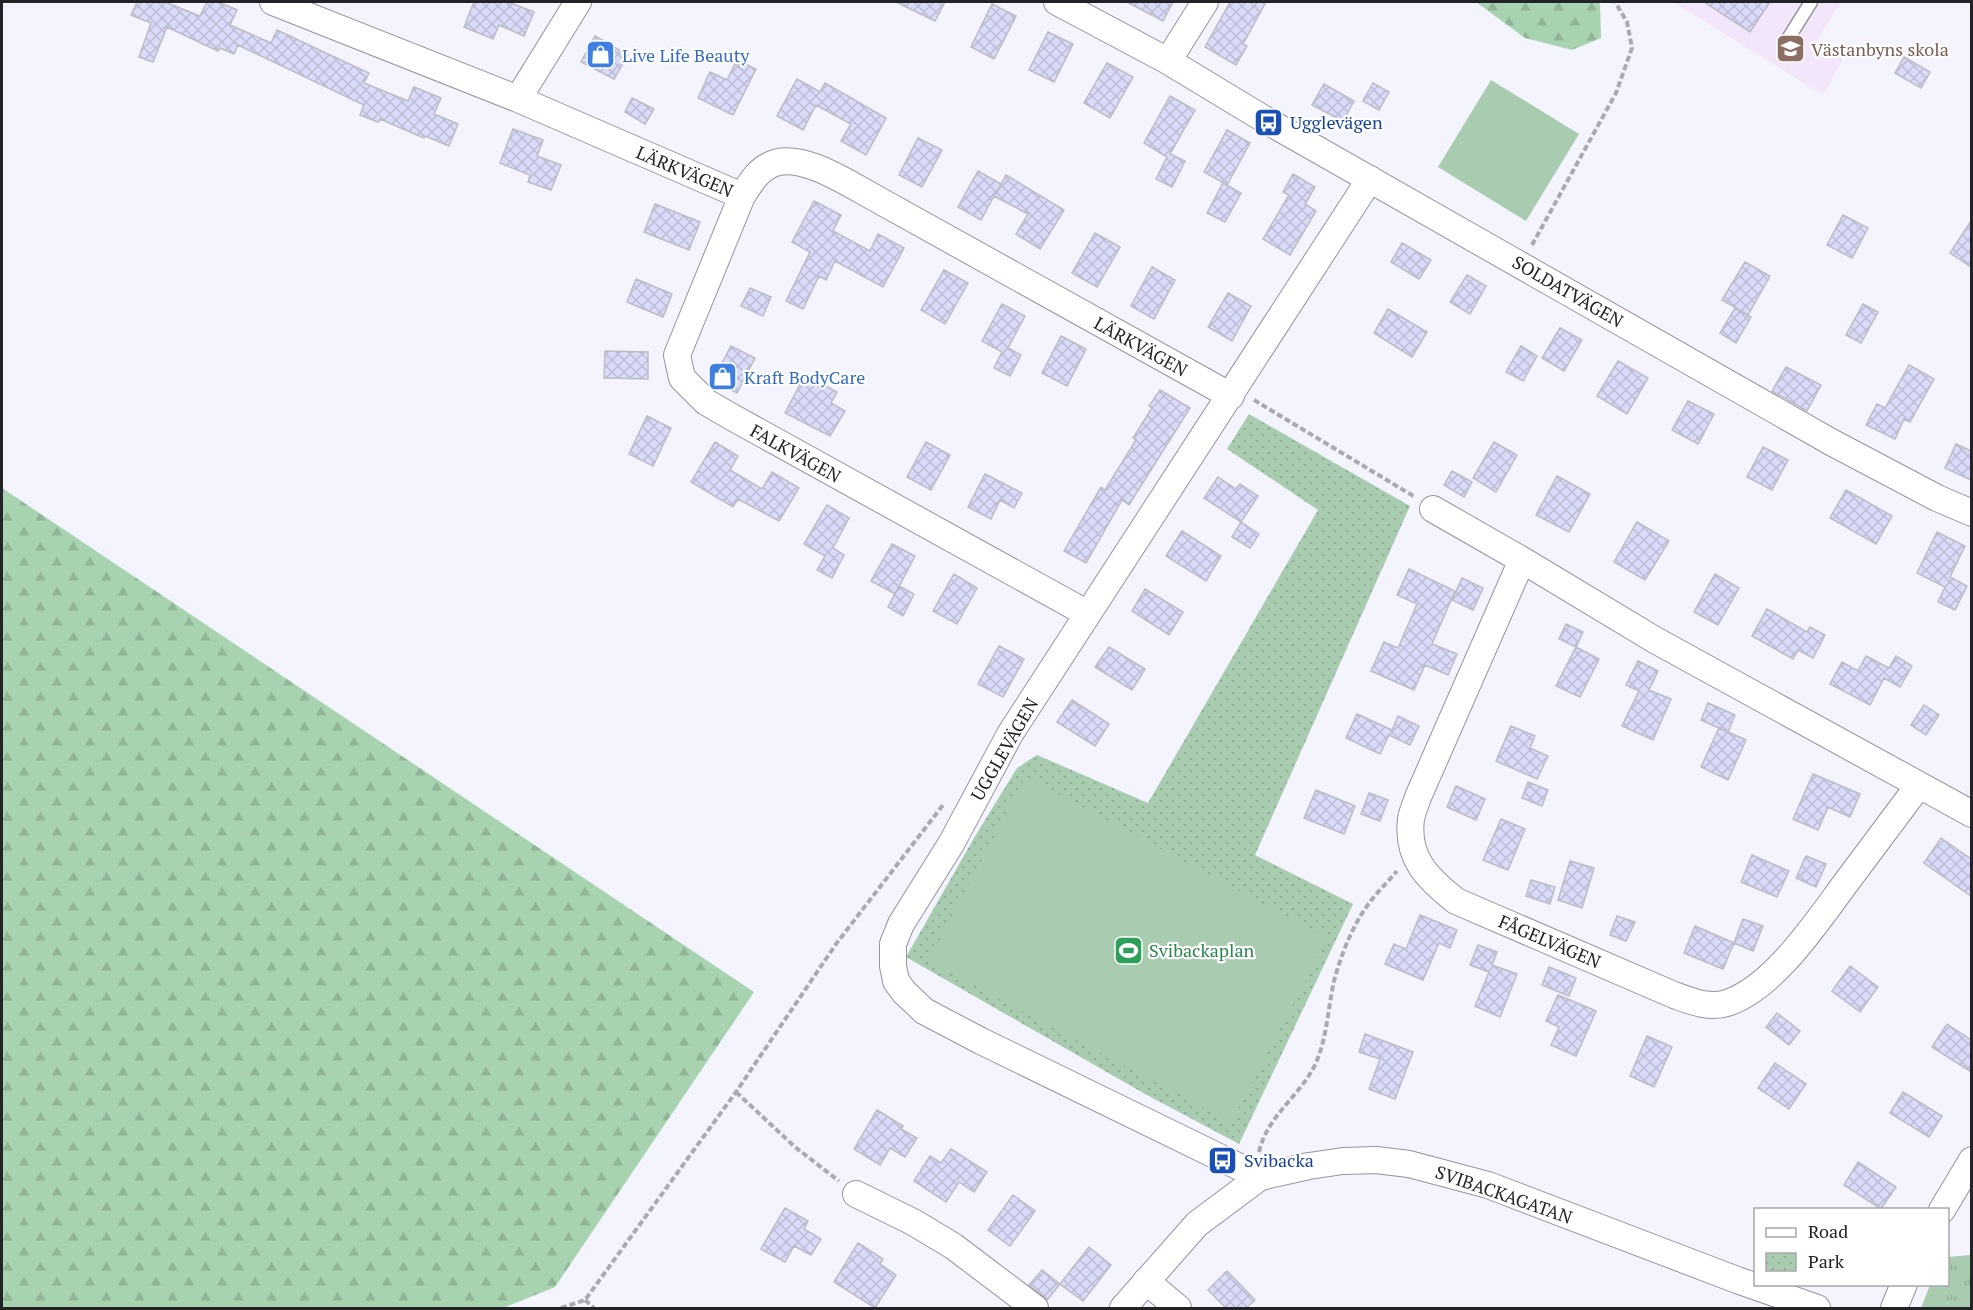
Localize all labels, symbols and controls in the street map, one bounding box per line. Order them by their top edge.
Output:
school or university icon: Västanbyns skola [1774,33,1806,65]
place label: Västanbyns skola [1811,37,1949,61]
shop icon: Live Life Beauty [585,39,617,71]
place label: Live Life Beauty [622,43,750,67]
bus stop icon: Ugglevägen [1253,106,1285,138]
place label: Ugglevägen [1290,110,1383,134]
street label: LÄRKVÄGEN [633,140,737,202]
street label: SOLDATVÄGEN [1508,250,1628,332]
street label: LÄRKVÄGEN [1090,311,1192,381]
shop icon: Kraft BodyCare [707,361,739,393]
place label: Kraft BodyCare [744,365,865,389]
street label: FALKVÄGEN [746,418,846,488]
street label: UGGLEVÄGEN [965,693,1043,805]
street label: FÅGELVÄGEN [1495,909,1605,973]
sports icon: Svibackaplan [1112,934,1144,966]
place label: Svibackaplan [1149,938,1255,962]
bus stop icon: Svibacka [1207,1144,1239,1176]
place label: Svibacka [1244,1148,1314,1172]
street label: SVIBACKAGATAN [1432,1159,1576,1229]
legend [1754,1208,1949,1286]
text: Road [1808,1219,1848,1243]
text: Park [1808,1249,1845,1273]

